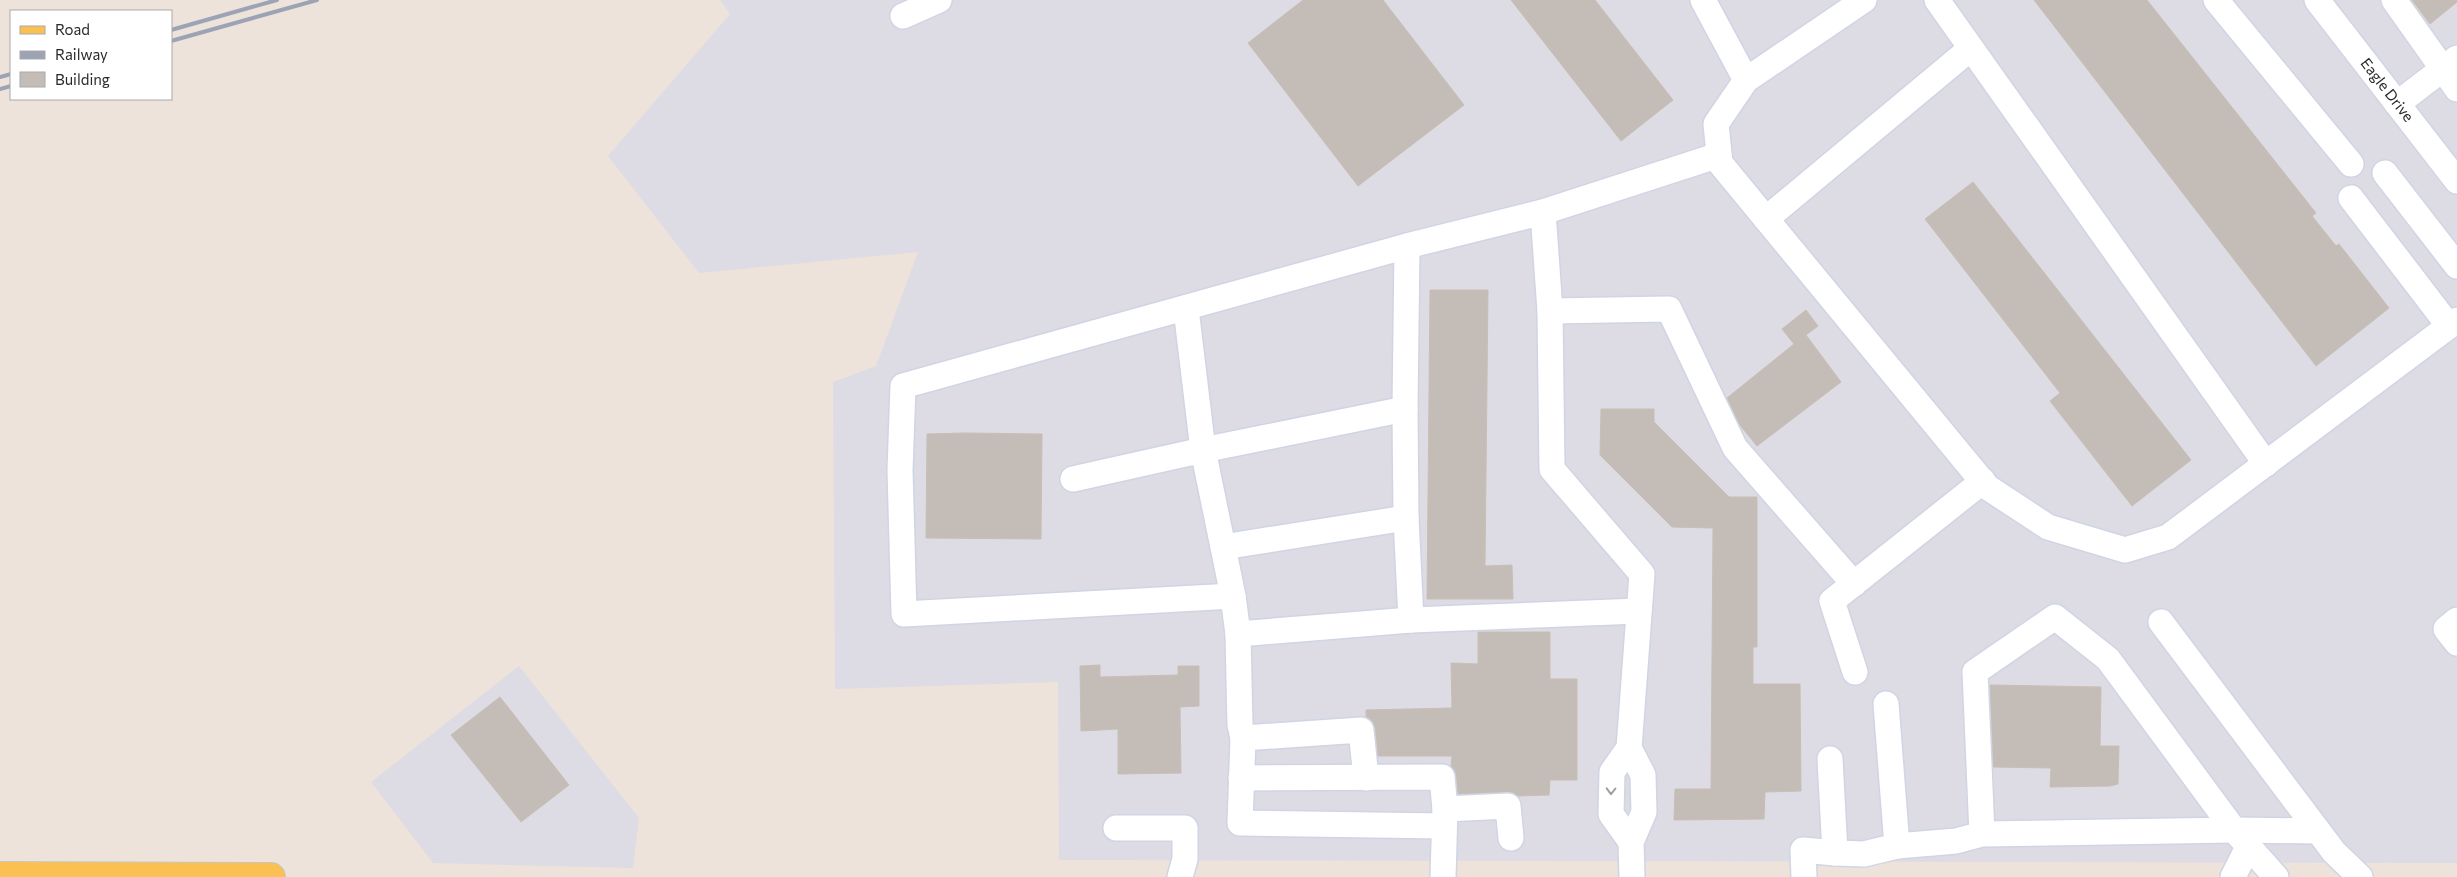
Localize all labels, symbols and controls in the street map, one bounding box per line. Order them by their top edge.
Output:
legend [10,10,172,100]
text: Road [55,20,90,38]
text: Railway [55,45,108,63]
street label: Eagle Drive [2357,54,2418,125]
text: Building [55,70,110,88]
one-way arrow [1606,788,1616,795]

